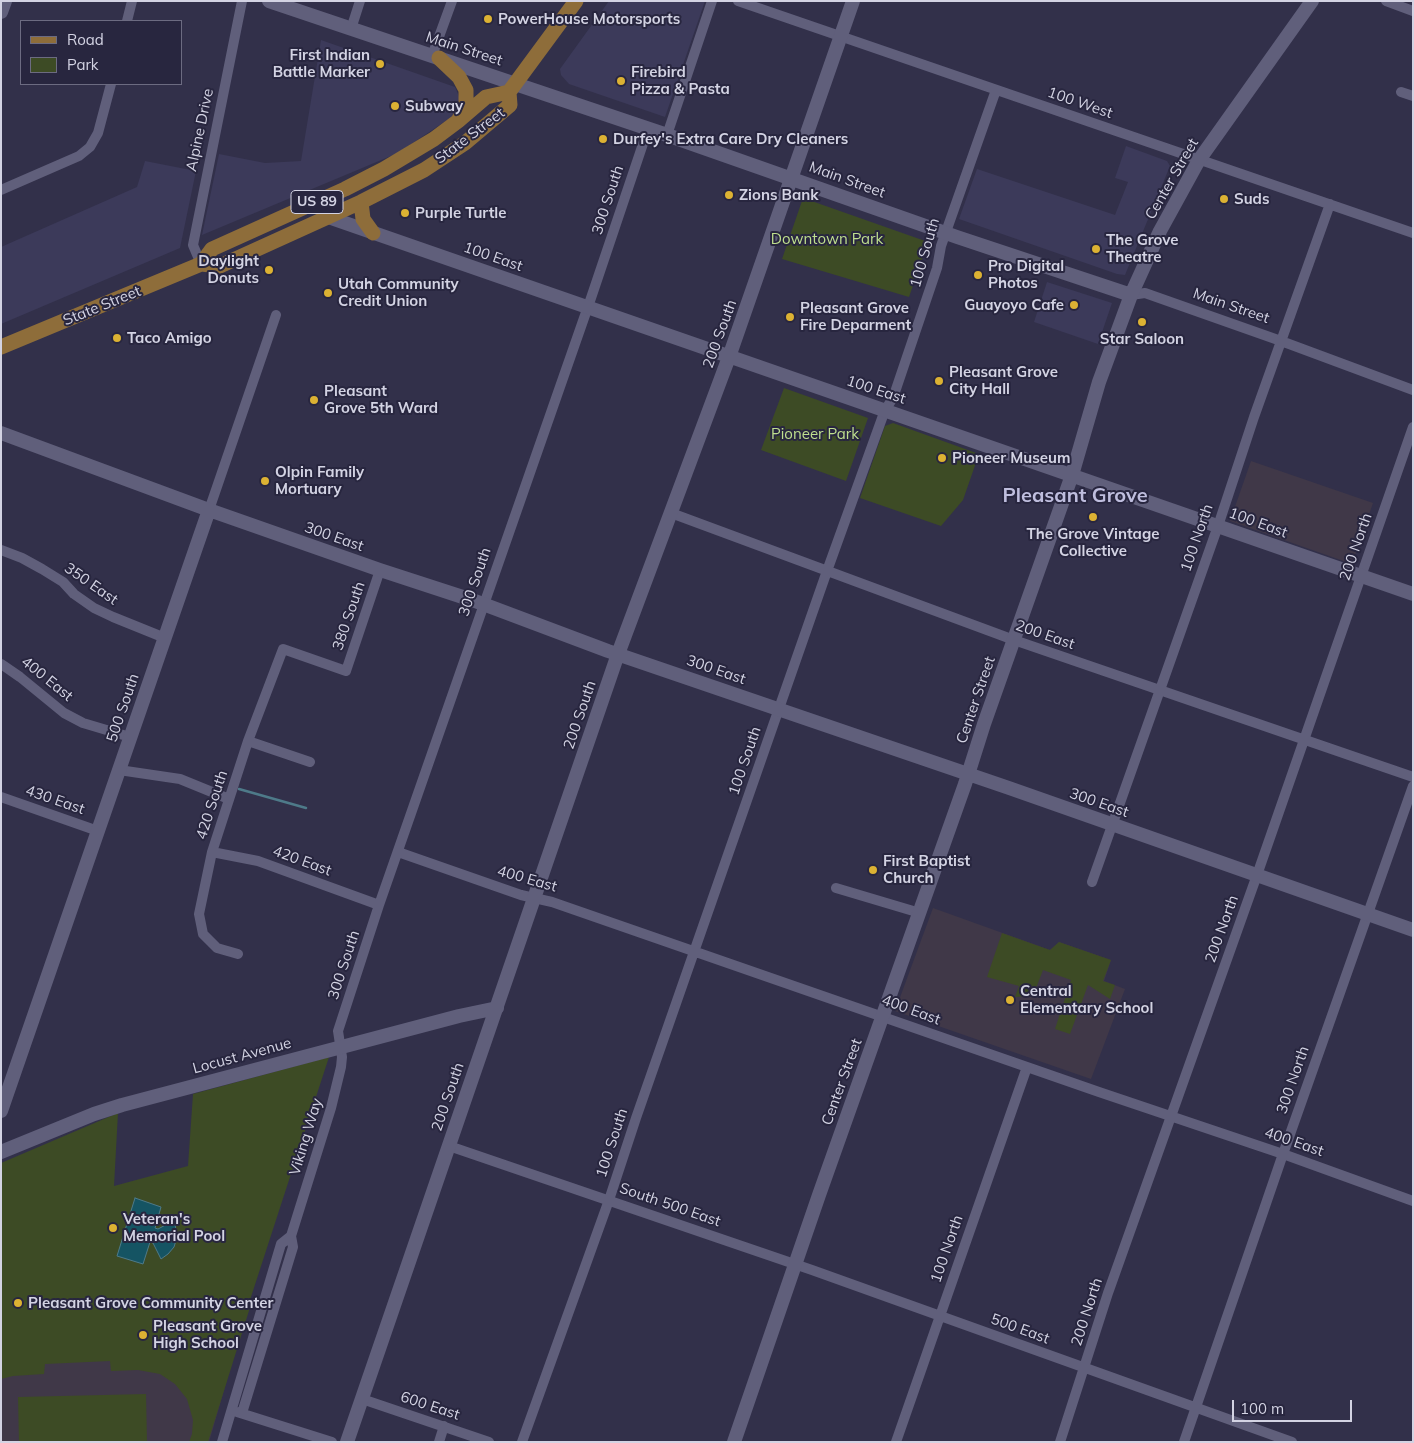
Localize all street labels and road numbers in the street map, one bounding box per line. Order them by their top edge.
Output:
street label: Main Street [423,28,505,70]
street label: 100 West [1045,84,1115,122]
street label: Alpine Drive [182,87,218,173]
street label: State Street [432,104,508,168]
street label: Center Street [1141,135,1203,223]
street label: Main Street [807,158,887,202]
street label: 300 South [588,163,628,237]
road number: US 89 [291,190,343,213]
street label: 100 South [906,216,944,290]
street label: 100 East [461,239,525,275]
street label: State Street [60,282,144,330]
street label: Main Street [1190,285,1272,327]
street label: 200 South [699,297,741,371]
street label: 100 East [844,372,908,408]
street label: 100 North [1177,502,1217,574]
street label: 100 East [1226,504,1290,542]
street label: 200 North [1336,511,1376,583]
street label: 300 East [302,519,366,555]
street label: 300 South [455,545,495,619]
street label: 350 East [61,559,121,609]
street label: 380 South [329,579,369,653]
street label: 200 East [1013,617,1077,653]
street label: 300 East [684,652,748,688]
street label: 400 East [18,653,76,705]
street label: Center Street [953,654,999,746]
street label: 500 South [103,671,143,745]
street label: 200 South [560,678,600,752]
street label: 100 South [725,724,765,798]
street label: 420 South [192,768,232,842]
street label: 430 East [23,782,87,818]
street label: 300 East [1067,785,1131,821]
street label: 420 East [270,842,334,880]
street label: 400 East [495,862,559,896]
street label: 200 North [1201,893,1243,965]
street label: 300 South [324,928,364,1002]
street label: 400 East [879,991,943,1029]
street label: Locust Avenue [191,1034,293,1078]
street label: Center Street [818,1036,866,1128]
street label: 300 North [1273,1044,1313,1116]
street label: 200 South [428,1060,468,1134]
street label: Viking Way [286,1096,326,1178]
street label: 100 South [592,1106,632,1180]
street label: 400 East [1262,1124,1326,1160]
street label: South 500 East [617,1179,723,1231]
street label: 100 North [927,1213,967,1285]
street label: 200 North [1068,1276,1106,1348]
street label: 500 East [988,1310,1052,1348]
street label: 600 East [398,1388,462,1424]

